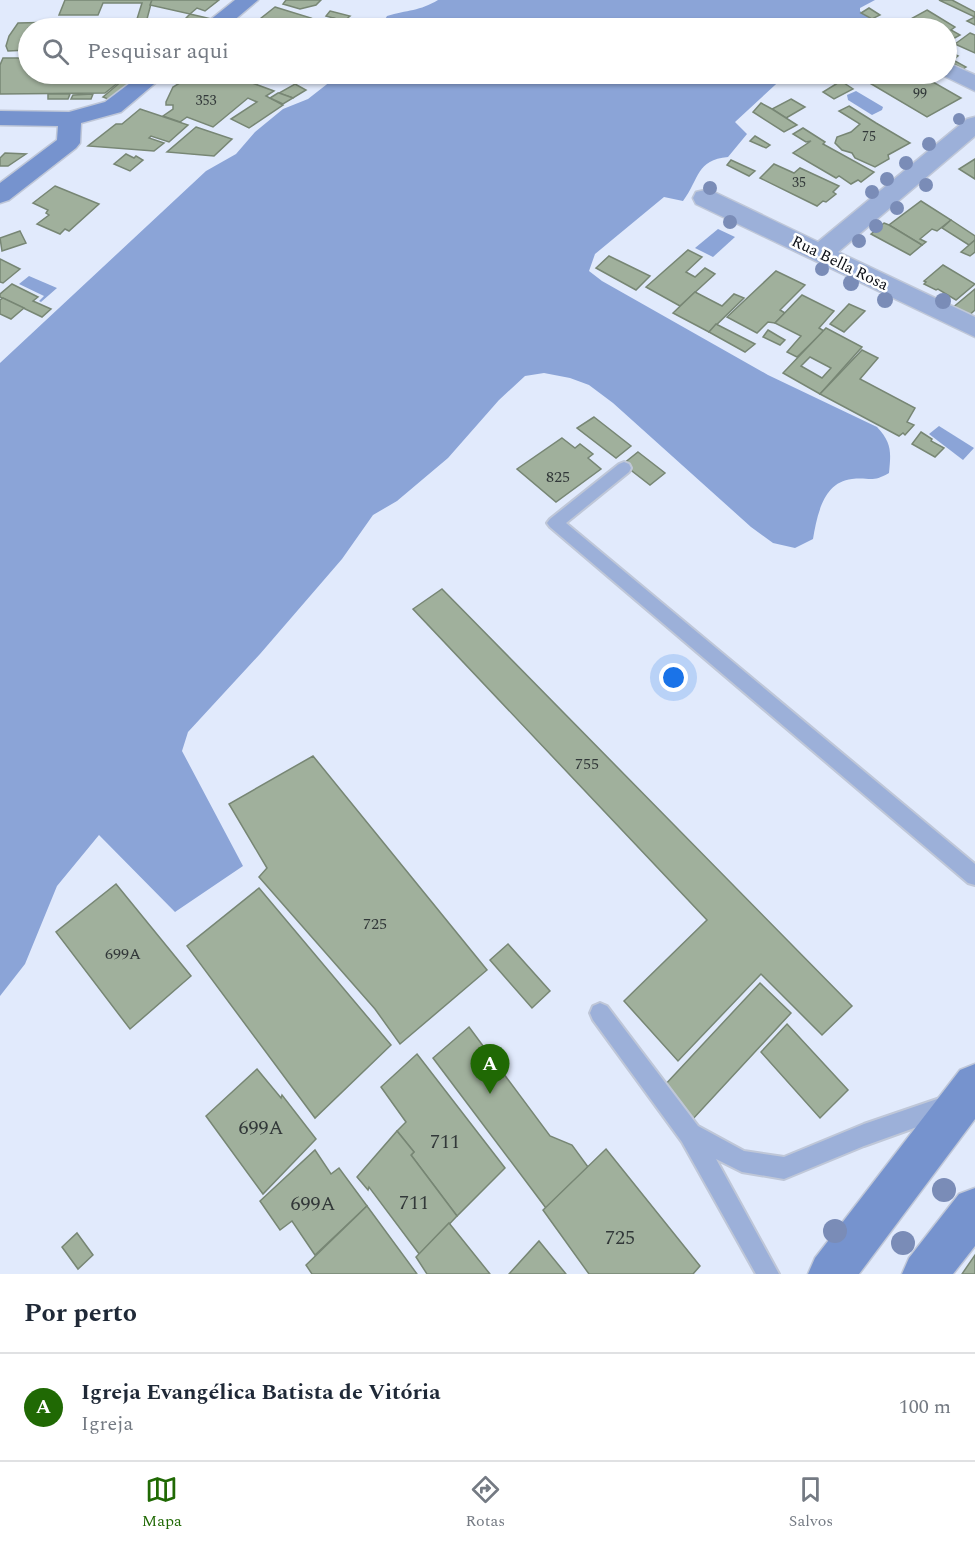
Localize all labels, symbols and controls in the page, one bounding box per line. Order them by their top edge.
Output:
search box [18,18,957,84]
icon: search [39,35,72,68]
text: Pesquisar aqui [87,35,229,68]
house number: 99 [913,83,927,104]
house number: 353 [196,90,217,111]
house number: 75 [862,126,876,147]
house number: 35 [792,172,806,193]
street label: Rua Bella Rosa [788,229,893,297]
house number: 825 [546,465,570,489]
your location [659,663,688,692]
house number: 755 [575,752,599,776]
house number: 725 [363,912,387,936]
house number: 699A [105,942,141,966]
pin: A [470,1044,510,1094]
house number: 699A [239,1113,284,1143]
house number: 711 [430,1127,460,1157]
house number: 711 [399,1188,429,1218]
house number: 699A [291,1189,336,1219]
house number: 725 [605,1223,635,1253]
text: Por perto [24,1293,137,1333]
text: Igreja Evangélica Batista de Vitória [81,1376,440,1409]
text: A [36,1392,51,1422]
text: 100 m [899,1392,951,1422]
text: Igreja [81,1409,133,1439]
tab: Mapa [142,1473,182,1533]
tab: Rotas [466,1473,505,1533]
tab: Salvos [789,1473,833,1533]

